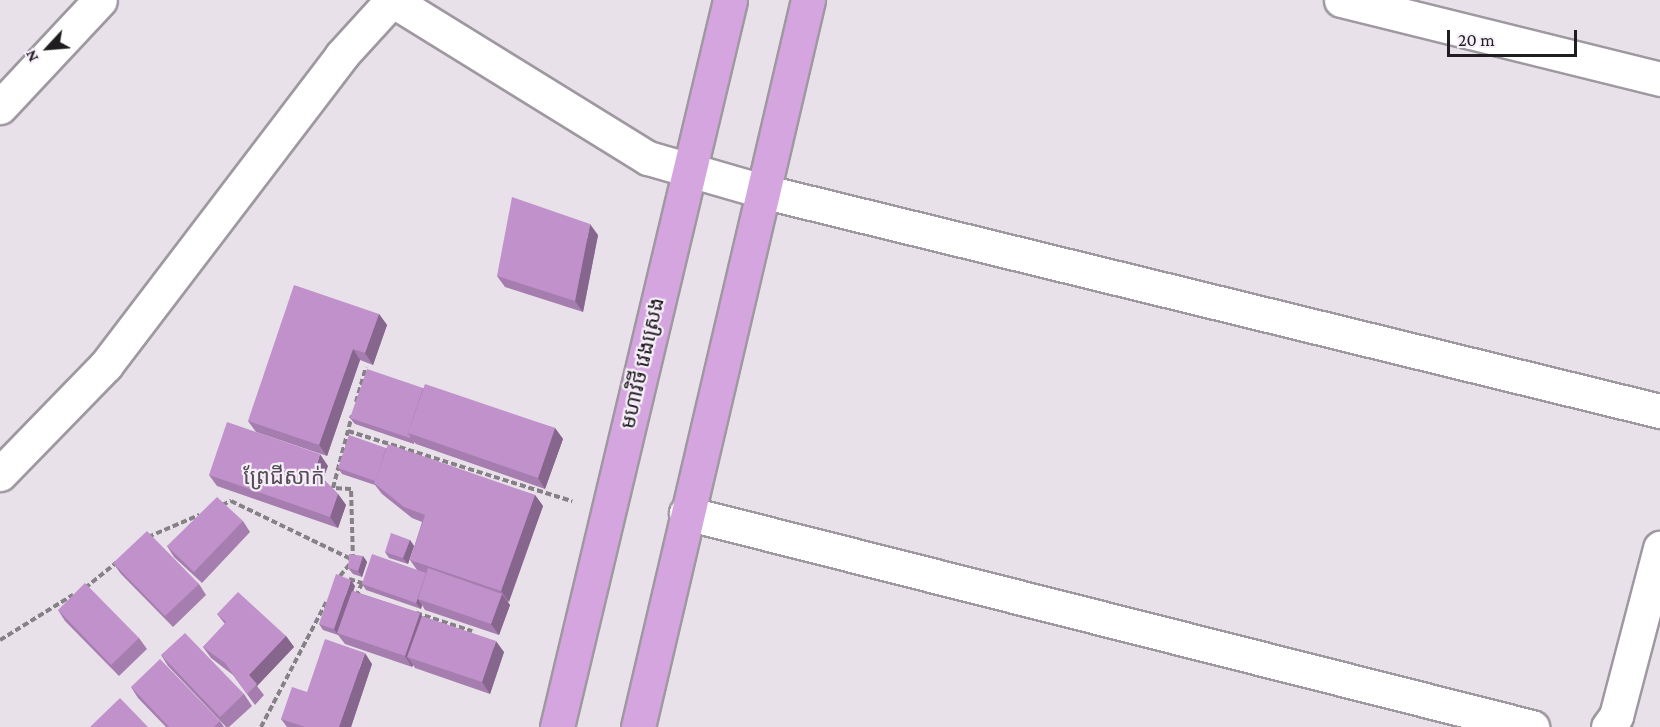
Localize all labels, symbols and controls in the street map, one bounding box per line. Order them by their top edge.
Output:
north arrow [18,18,78,78]
scale bar [1450,18,1580,56]
text: 20 m [1458,30,1495,50]
text: N [21,47,41,65]
street label: មហាវិថី វេងស្រេង [615,295,669,431]
district label: ព្រែជីសាក់ [243,464,325,490]

